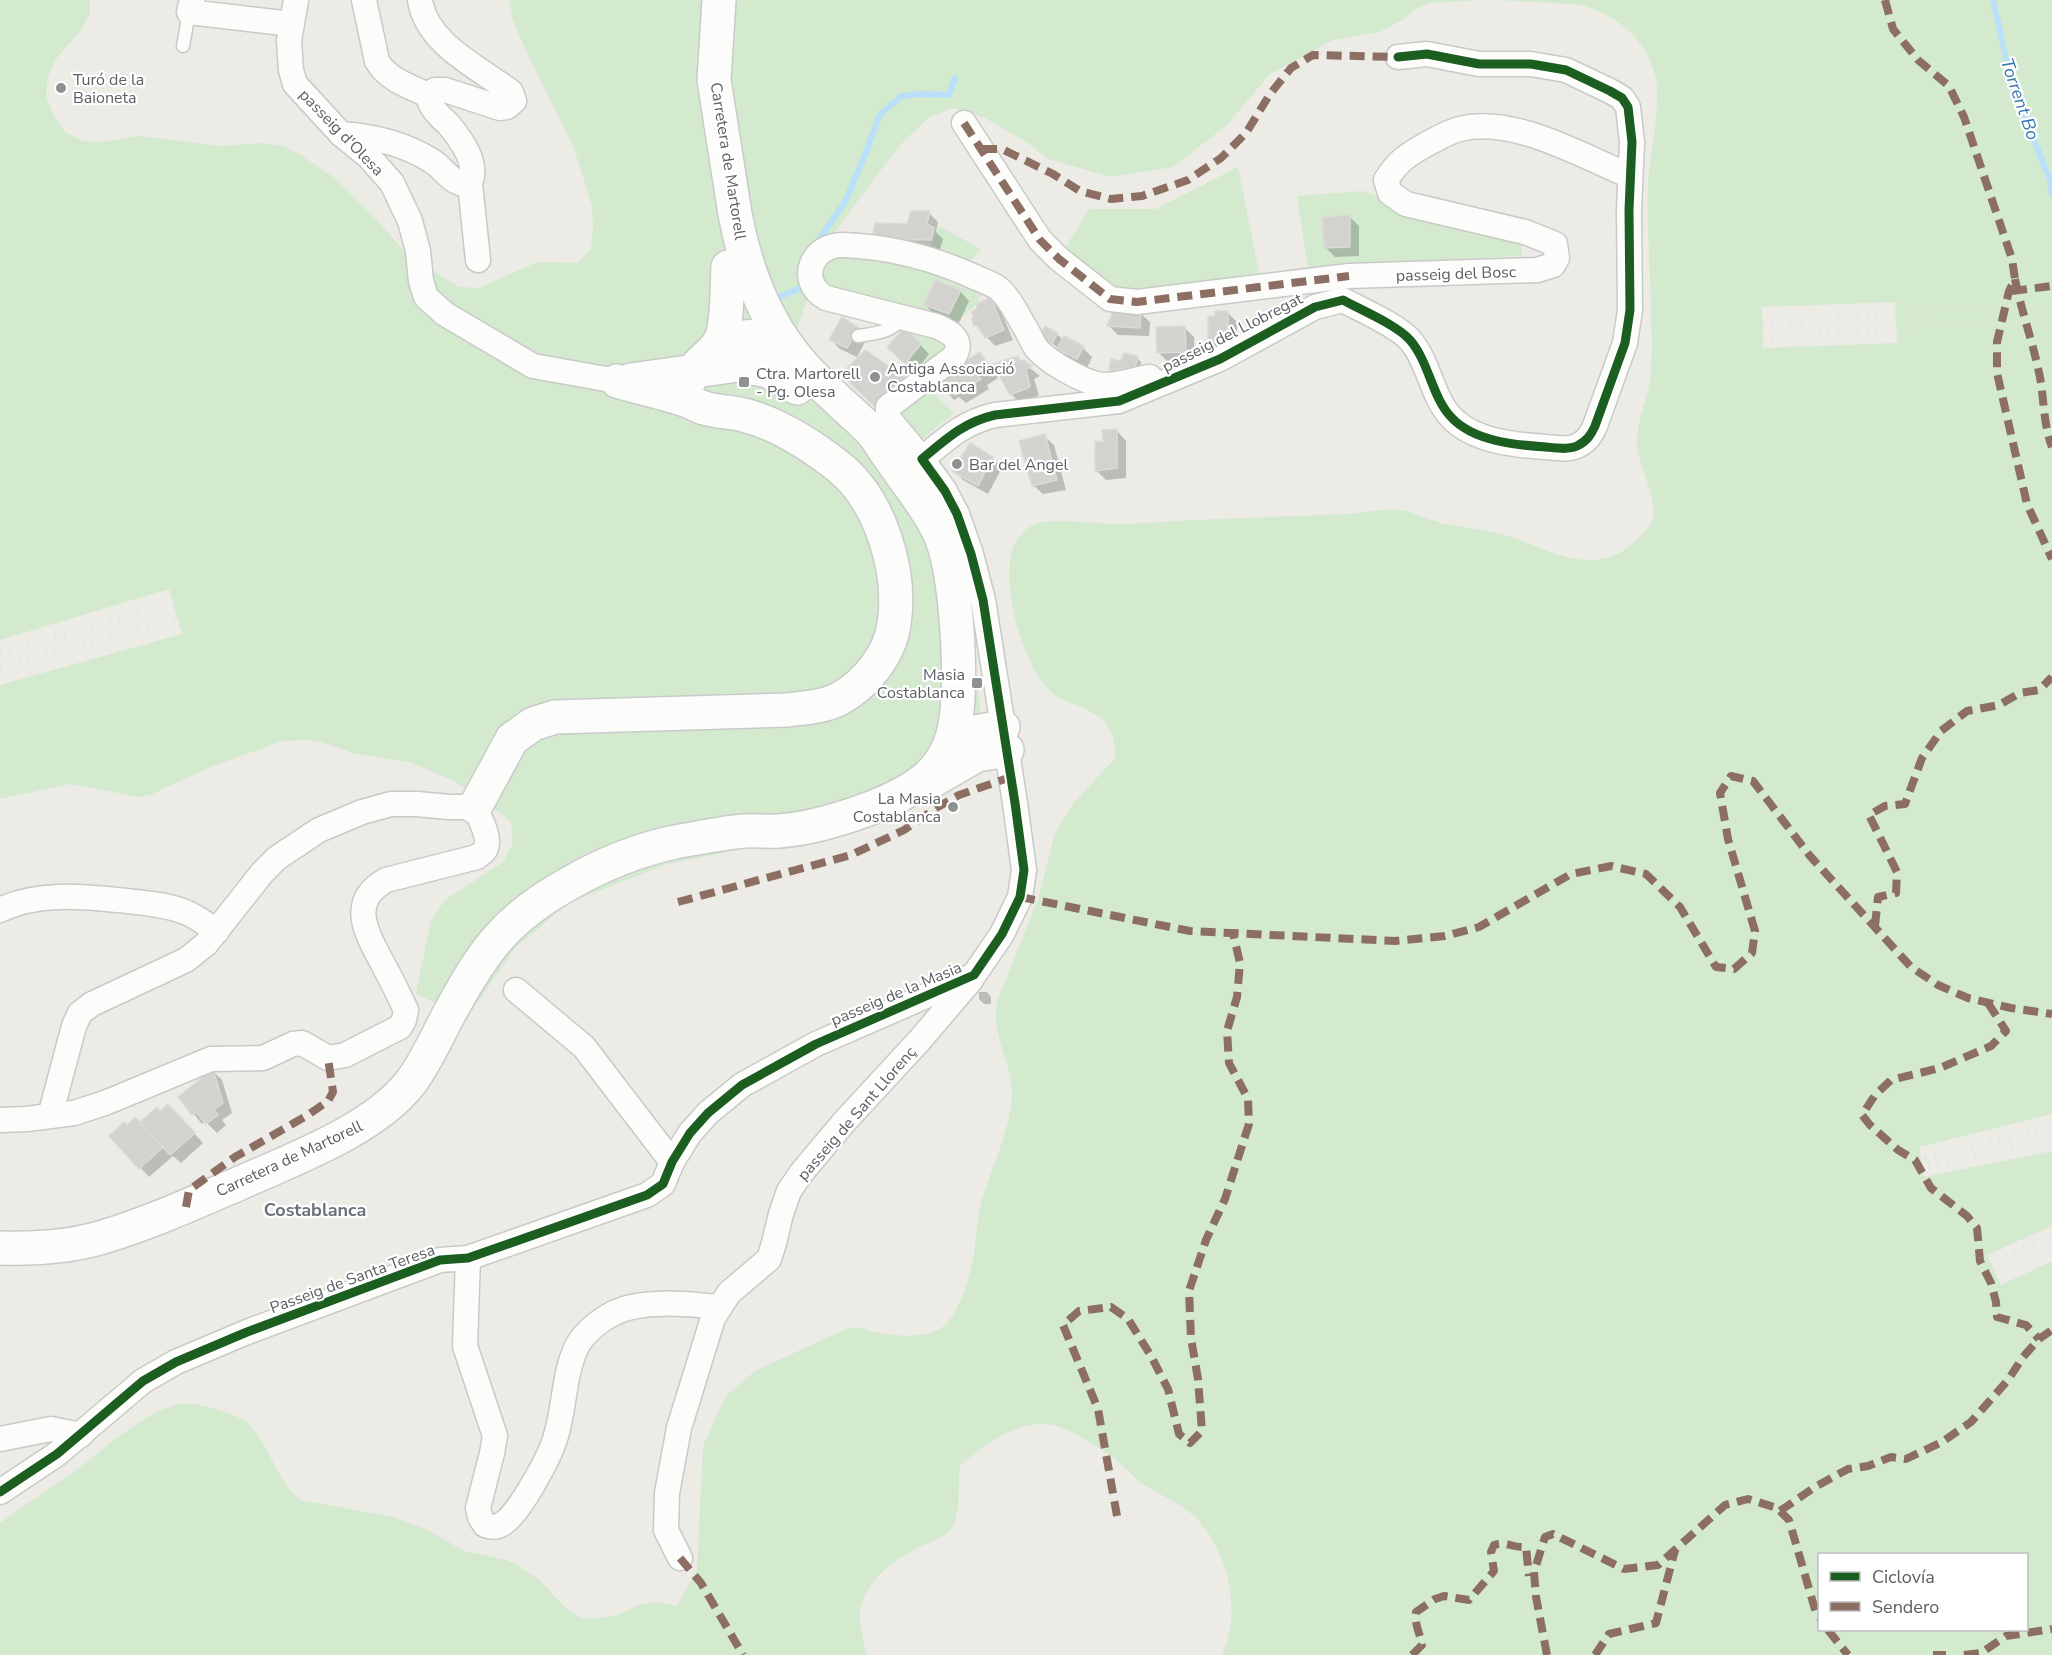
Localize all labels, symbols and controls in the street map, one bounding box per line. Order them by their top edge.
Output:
water label: Torrent Bo [1995,55,2045,143]
place label: Turó de la Baioneta [73,69,144,109]
marker: Turó de la Baioneta [54,81,68,95]
street label: Carretera de Martorell [705,81,751,242]
street label: passeig d'Olesa [294,84,389,181]
street label: passeig del Bosc [1395,261,1517,287]
street label: passeig del Llobregat [1159,288,1307,378]
place label: Antiga Associació Costablanca [887,358,1015,398]
place label: Ctra. Martorell - Pg. Olesa [756,363,861,403]
marker: Antiga Associació Costablanca [868,370,882,384]
marker: Ctra. Martorell - Pg. Olesa [737,375,751,389]
place label: Bar del Angel [969,454,1068,476]
marker: Bar del Angel [950,457,964,471]
place label: Masia Costablanca [877,664,965,704]
marker: Masia Costablanca [970,676,984,690]
place label: La Masia Costablanca [853,788,941,828]
marker: La Masia Costablanca [946,800,960,814]
street label: passeig de la Masia [828,956,965,1031]
street label: passeig de Sant Llorenç [792,1042,921,1185]
street label: Carretera de Martorell [213,1115,367,1203]
district label: Costablanca [264,1198,366,1222]
street label: Passeig de Santa Teresa [267,1239,438,1319]
legend [1818,1553,2028,1631]
text: Ciclovía [1872,1565,1935,1589]
text: Sendero [1872,1595,1939,1619]

